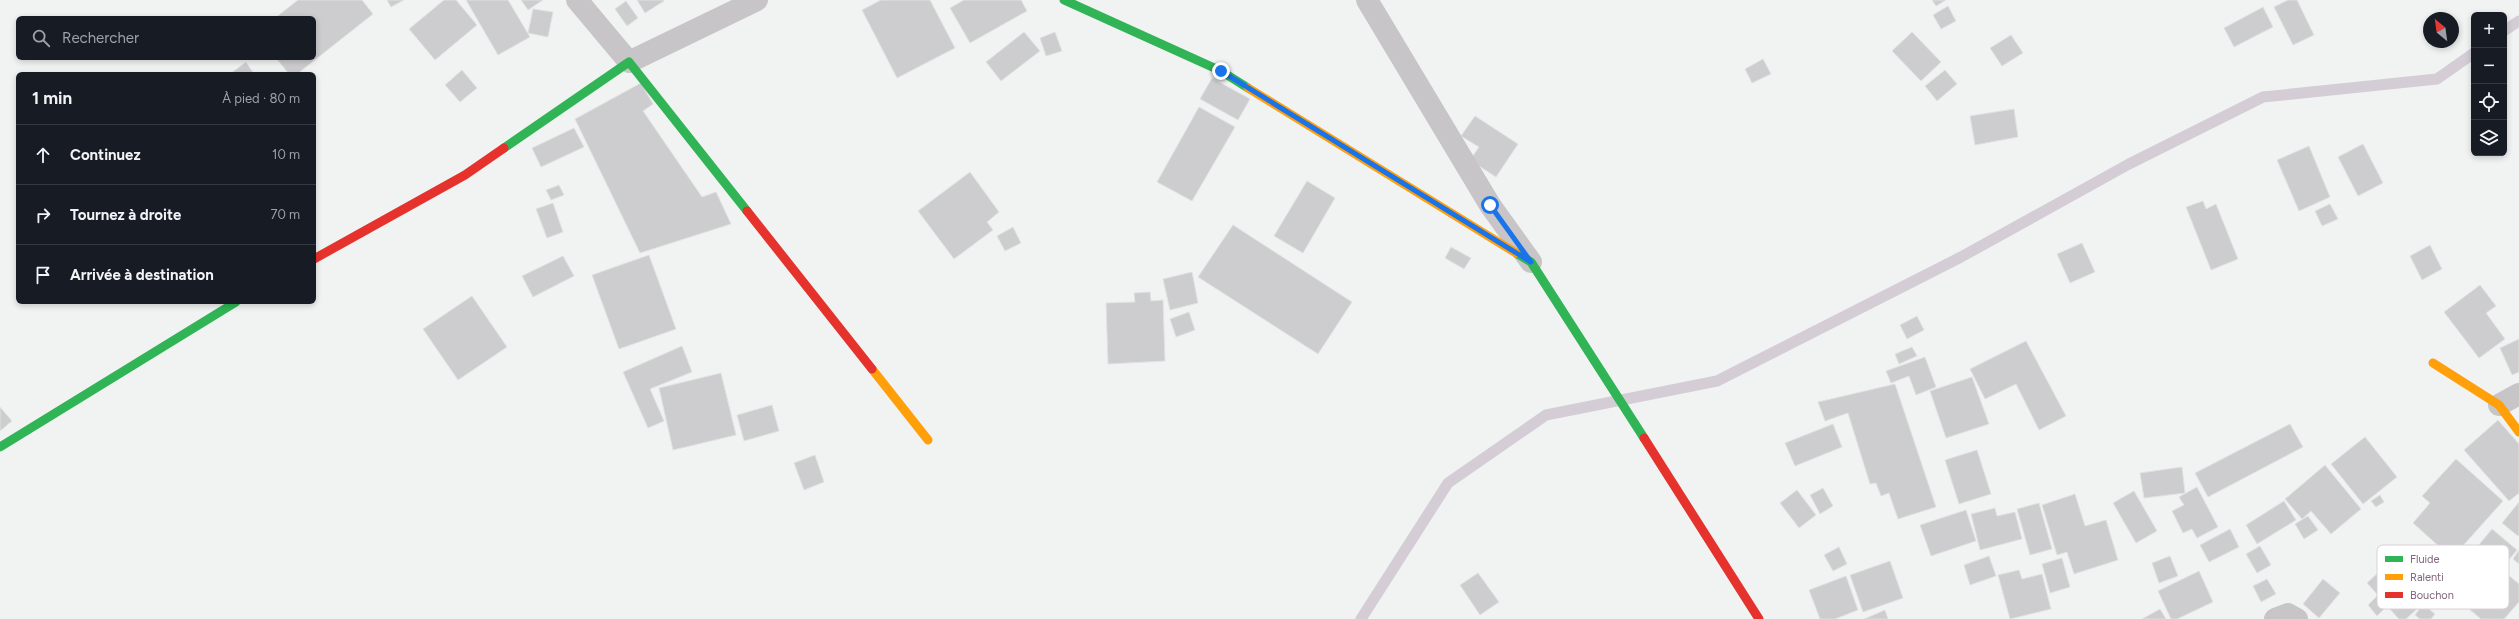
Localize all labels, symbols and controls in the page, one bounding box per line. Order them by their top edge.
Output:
north arrow [2423,12,2459,48]
map controls [2471,12,2507,156]
button: + [2471,12,2507,48]
search box [16,16,316,60]
icon: search [30,27,52,49]
text: Rechercher [62,29,139,47]
button: − [2471,48,2507,84]
route end [1212,62,1230,80]
button: locate [2471,84,2507,120]
text: 1 min [32,88,72,108]
text: À pied · 80 m [222,91,300,106]
button: layers [2471,120,2507,156]
icon: ahead [32,144,54,166]
text: Continuez [70,146,141,164]
text: 10 m [272,147,300,162]
route start [1481,196,1499,214]
icon: right [32,204,54,226]
text: Tournez à droite [70,206,181,224]
text: 70 m [270,207,300,222]
icon: arrive [32,264,54,286]
text: Arrivée à destination [70,266,214,284]
legend [2377,545,2509,609]
text: Fluide [2410,553,2440,566]
text: Ralenti [2410,571,2444,584]
text: Bouchon [2410,589,2454,602]

